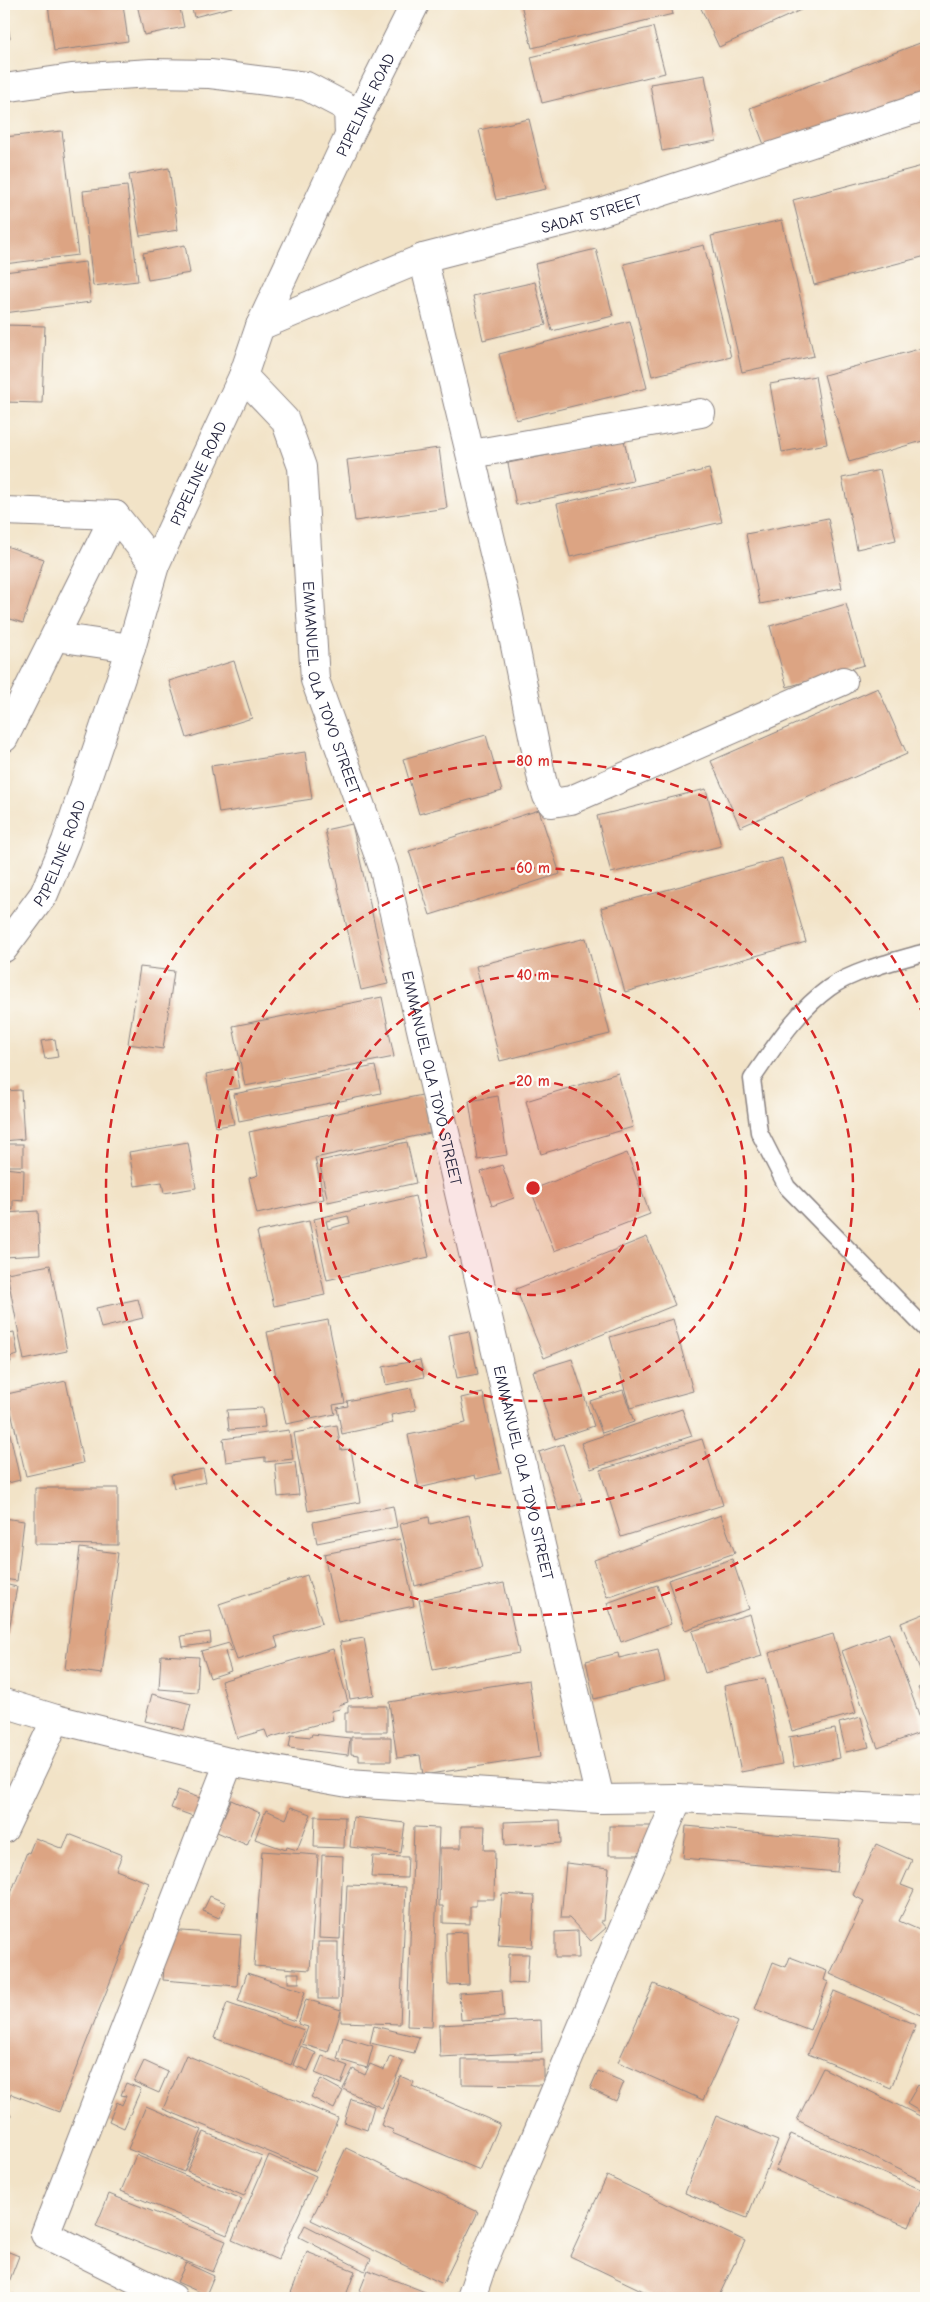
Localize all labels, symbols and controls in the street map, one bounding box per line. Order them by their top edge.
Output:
street label: PIPELINE ROAD [333,50,399,159]
street label: SADAT STREET [539,191,645,237]
street label: PIPELINE ROAD [167,419,231,529]
street label: EMMANUEL OLA TOYO STREET [299,581,364,797]
text: 80 m [516,752,550,770]
street label: PIPELINE ROAD [30,798,89,910]
text: 60 m [516,859,550,877]
text: 40 m [517,966,550,984]
street label: EMMANUEL OLA TOYO STREET [398,969,465,1188]
text: 20 m [516,1072,550,1090]
centre of rings [524,1179,542,1197]
street label: EMMANUEL OLA TOYO STREET [490,1364,557,1582]

